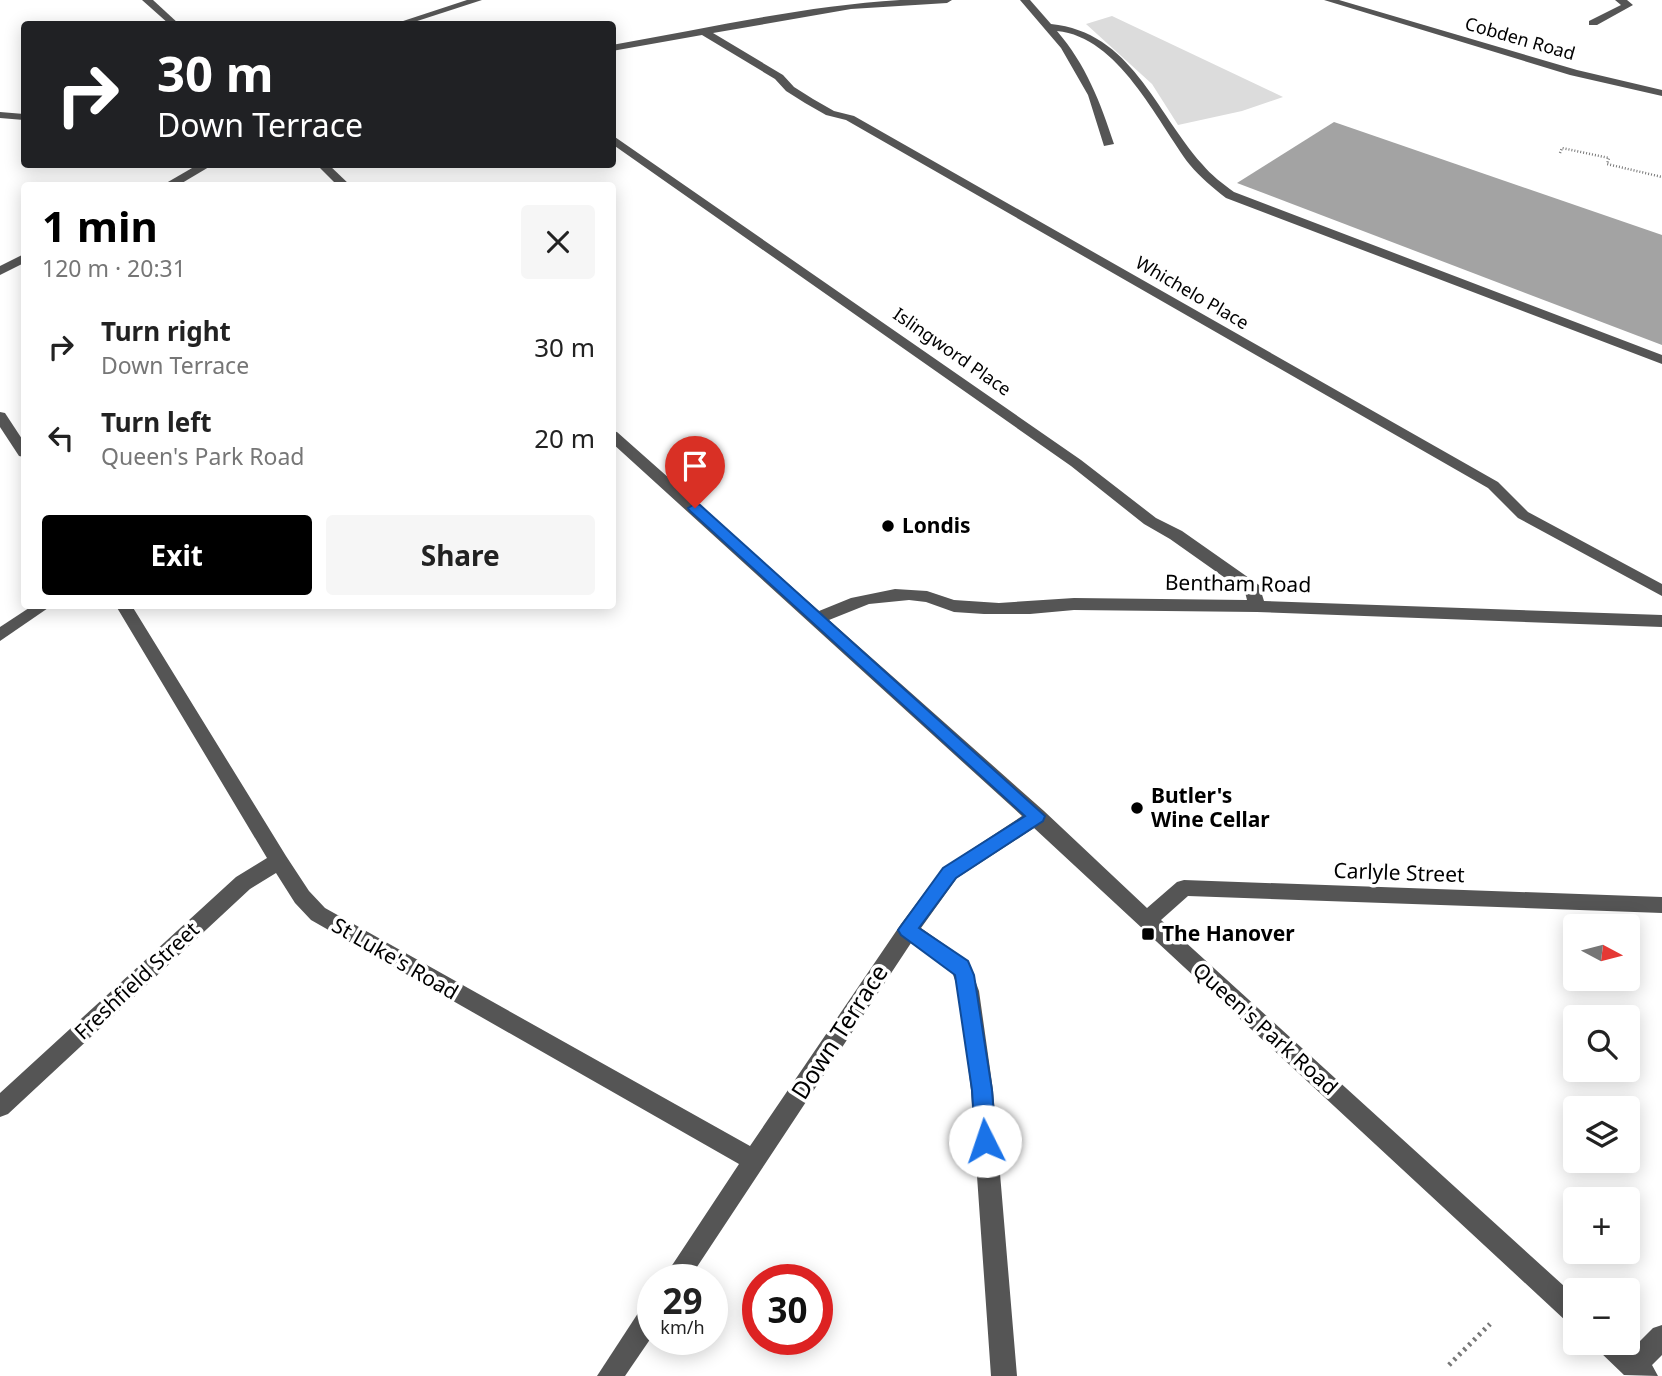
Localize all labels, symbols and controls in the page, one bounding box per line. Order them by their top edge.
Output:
street label: Cobden Road [1462,11,1578,65]
text: 30 m [157,40,274,106]
icon: right [42,49,133,140]
text: Down Terrace [157,103,363,146]
text: 1 min [42,197,158,254]
button: close [521,205,595,279]
street label: Whichelo Place [1131,250,1254,334]
text: 120 m · 20:31 [42,252,186,284]
street label: Islingword Place [889,302,1016,401]
text: Turn right [101,313,231,349]
icon: right [42,328,80,366]
text: 30 m [534,329,595,365]
text: Down Terrace [101,349,249,381]
text: Turn left [101,404,212,440]
icon: left [42,419,80,457]
text: 20 m [534,420,595,456]
pin [665,436,725,508]
text: Queen's Park Road [101,440,304,472]
icon: arrive [676,447,714,485]
place label: Londis [902,511,971,539]
button: Exit [42,515,312,595]
button: Share [326,515,595,595]
marker: Londis [880,518,896,534]
street label: Bentham Road [1165,568,1311,598]
place label: Butler's Wine Cellar [1151,781,1270,833]
marker: Butler's Wine Cellar [1129,800,1145,816]
street label: Carlyle Street [1333,856,1466,888]
street label: St Luke's Road [327,911,464,1006]
north arrow [1563,914,1640,990]
map controls [1563,914,1640,1355]
street label: Freshfield Street [68,915,205,1045]
place label: The Hanover [1162,919,1295,947]
marker: The Hanover [1140,926,1156,942]
street label: Queen's Park Road [1187,956,1344,1101]
street label: Down Terrace [783,957,895,1105]
button: search [1563,1005,1640,1082]
button: layers [1563,1096,1640,1173]
position arrow [948,1104,1022,1178]
button: + [1563,1187,1640,1264]
speed limit sign: 30 [742,1264,833,1355]
text: 29 [662,1277,703,1324]
button: − [1563,1278,1640,1355]
text: km/h [660,1315,705,1339]

